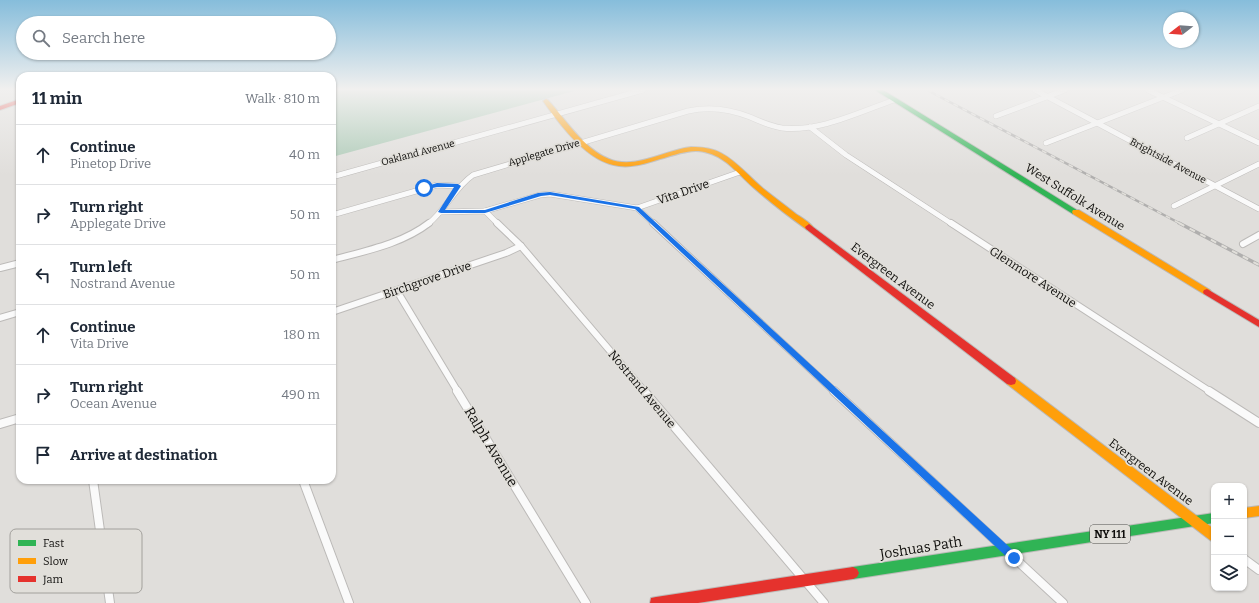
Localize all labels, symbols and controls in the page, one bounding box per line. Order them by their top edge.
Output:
north arrow [1163,12,1199,48]
search box [16,16,336,60]
icon: search [30,27,52,49]
text: Search here [62,29,145,47]
text: 11 min [32,88,82,109]
text: Walk · 810 m [245,91,320,106]
street label: Brightside Avenue [1128,136,1208,186]
street label: Oakland Avenue [380,137,456,169]
street label: Applegate Drive [507,137,581,169]
text: Continue [70,138,136,156]
icon: ahead [32,144,54,166]
text: 40 m [289,147,320,162]
text: Pinetop Drive [70,156,151,171]
street label: West Suffolk Avenue [1023,161,1127,233]
street label: Vita Drive [655,177,711,207]
route start [415,179,433,197]
text: Turn right [70,198,143,216]
icon: right [32,204,54,226]
text: 50 m [290,207,320,222]
text: Applegate Drive [70,216,166,231]
street label: Evergreen Avenue [848,240,938,312]
street label: Glenmore Avenue [987,244,1079,310]
text: Turn left [70,258,132,276]
street label: Birchgrove Drive [381,258,473,302]
icon: left [32,264,54,286]
text: 50 m [290,267,320,282]
text: Nostrand Avenue [70,276,175,291]
text: Continue [70,318,136,336]
icon: ahead [32,324,54,346]
text: 180 m [284,327,320,342]
text: Vita Drive [70,336,129,351]
street label: Nostrand Avenue [605,347,679,431]
text: Turn right [70,378,143,396]
icon: right [32,384,54,406]
text: 490 m [281,387,320,402]
text: Ocean Avenue [70,396,157,411]
street label: Ralph Avenue [461,404,521,490]
street label: Evergreen Avenue [1106,436,1196,508]
icon: arrive [32,444,54,466]
text: Arrive at destination [70,446,217,464]
map controls [1211,483,1247,591]
button: + [1211,483,1247,519]
button: − [1211,519,1247,555]
road number: NY 111 [1090,525,1130,543]
legend [10,529,142,593]
street label: Joshuas Path [878,533,964,563]
text: Fast [43,537,64,550]
route end [1005,549,1023,567]
text: Slow [43,555,68,568]
button: layers [1211,555,1247,591]
text: Jam [42,573,63,586]

